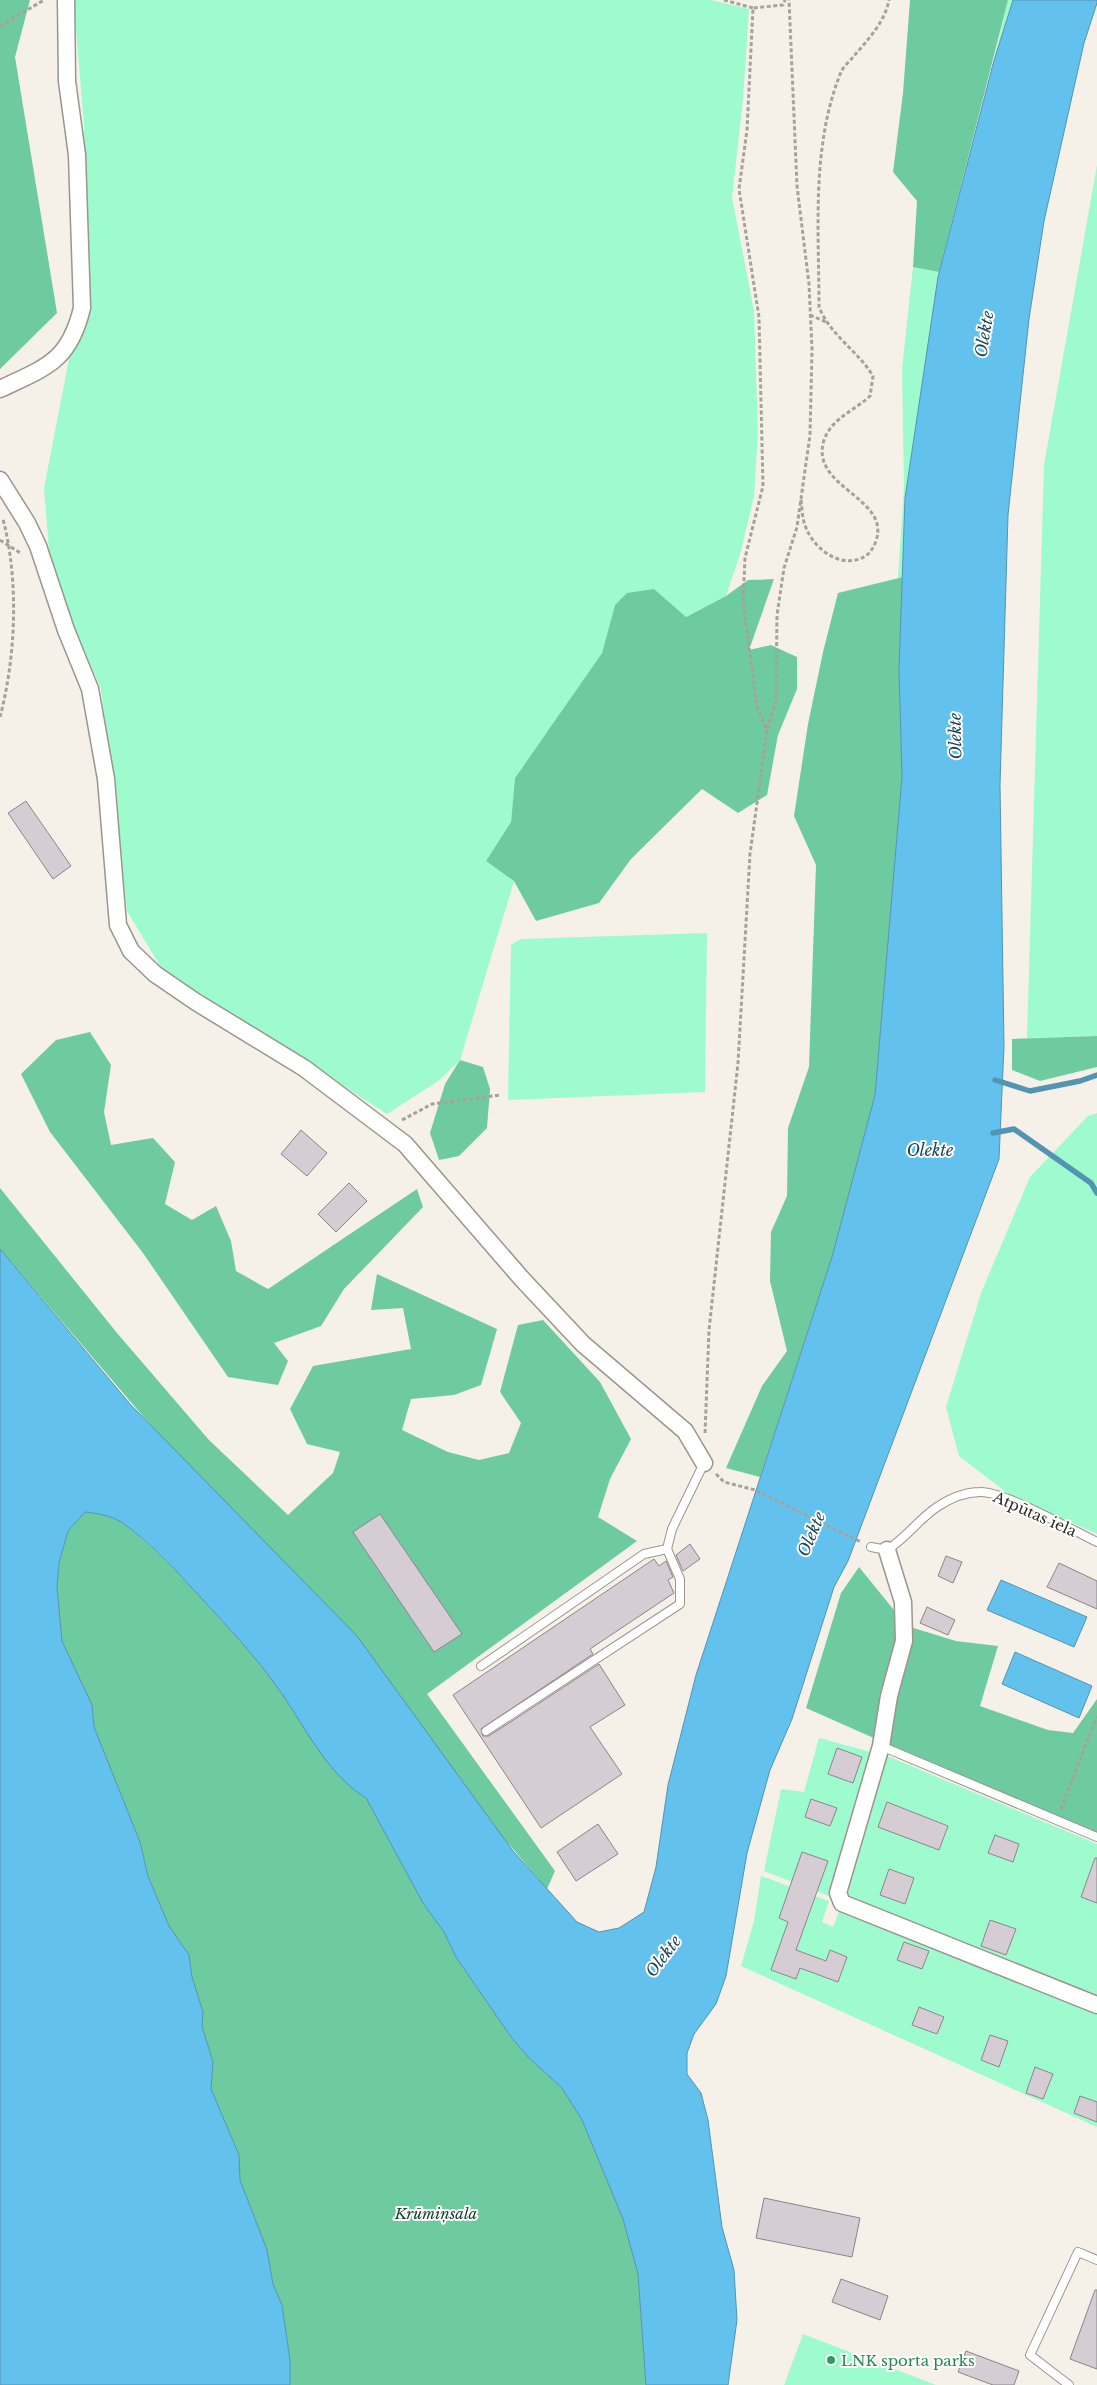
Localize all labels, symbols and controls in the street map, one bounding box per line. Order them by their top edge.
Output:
water label: Olekte [970,309,998,359]
water label: Olekte [945,712,965,759]
water label: Olekte [907,1140,954,1160]
street label: Atpūtas iela [989,1487,1080,1541]
water label: Olekte [793,1508,830,1559]
water label: Olekte [641,1931,685,1981]
park label: Krūmiņsala [394,2204,477,2223]
place label: LNK sporta parks [841,2351,975,2370]
marker: LNK sporta parks [825,2354,837,2366]

